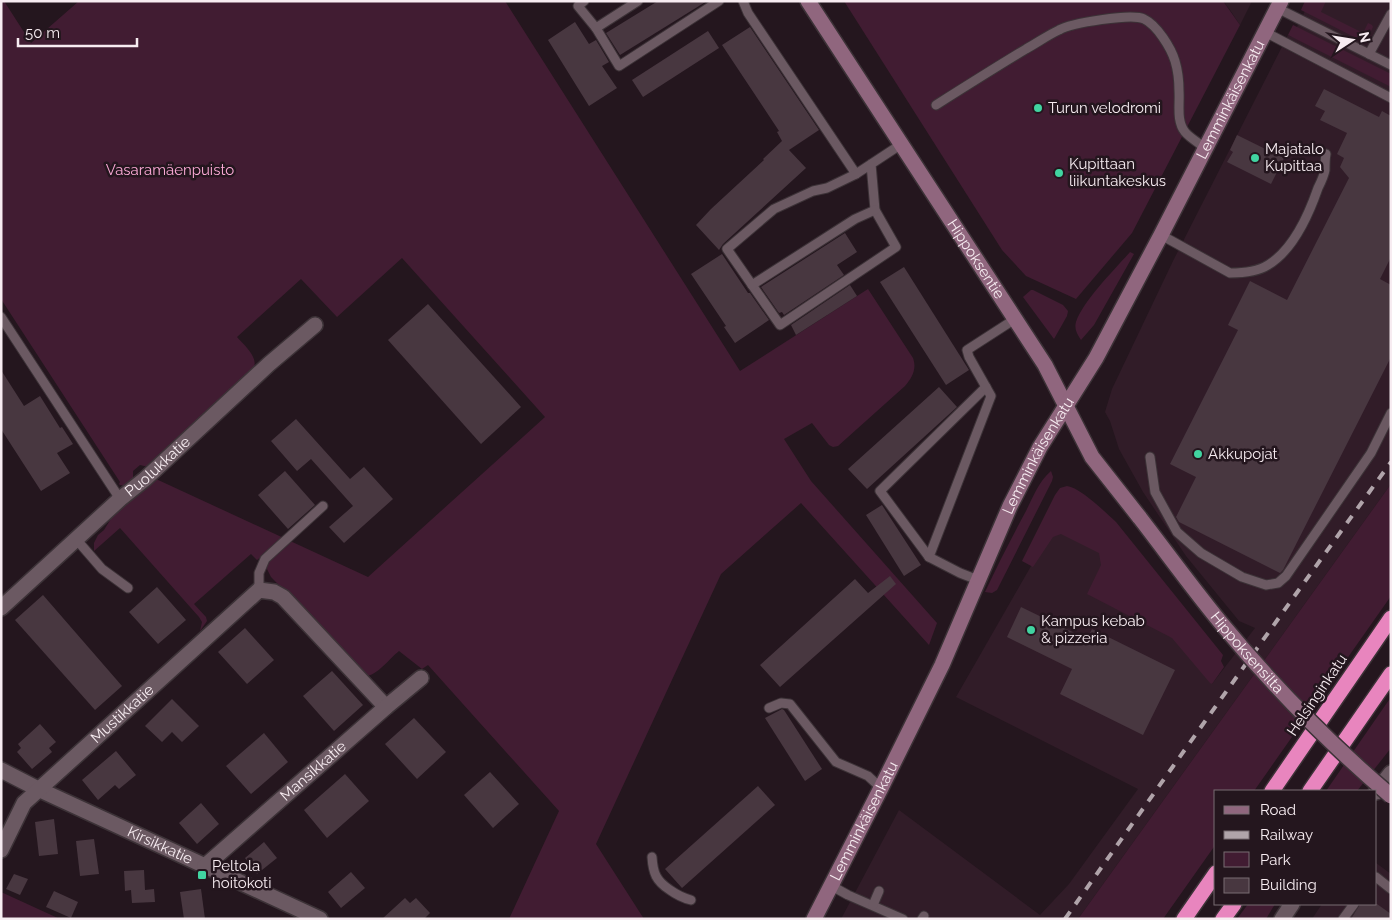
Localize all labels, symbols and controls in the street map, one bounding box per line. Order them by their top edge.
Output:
scale bar [18,15,136,47]
north arrow [1327,15,1377,65]
text: 50 m [25,24,60,42]
text: N [1356,30,1374,44]
street label: Lemminkäisenkatu [1192,37,1268,162]
place label: Turun velodromi [1048,99,1161,117]
marker: Turun velodromi [1032,102,1044,114]
place label: Majatalo Kupittaa [1265,140,1324,175]
marker: Majatalo Kupittaa [1249,152,1261,164]
place label: Kupittaan liikuntakeskus [1069,155,1166,190]
park label: Vasaramäenpuisto [106,161,234,179]
marker: Kupittaan liikuntakeskus [1053,167,1065,179]
street label: Hippoksentie [944,216,1009,303]
street label: Lemminkäisenkatu [999,394,1078,517]
street label: Puolukkatie [121,433,194,500]
place label: Akkupojat [1208,445,1278,463]
marker: Akkupojat [1192,448,1204,460]
street label: Hippoksensilta [1207,608,1287,697]
place label: Kampus kebab & pizzeria [1041,612,1145,647]
marker: Kampus kebab & pizzeria [1025,624,1037,636]
street label: Helsinginkatu [1283,651,1351,739]
street label: Mustikkatie [87,681,158,747]
street label: Mansikkatie [277,737,350,805]
street label: Lemminkäisenkatu [826,758,902,884]
legend [1214,790,1377,905]
text: Road [1260,801,1296,819]
street label: Kirsikkatie [125,822,196,868]
text: Railway [1260,826,1313,844]
text: Park [1260,851,1291,869]
place label: Peltola hoitokoti [212,857,271,892]
marker: Peltola hoitokoti [196,869,208,881]
text: Building [1260,876,1317,894]

